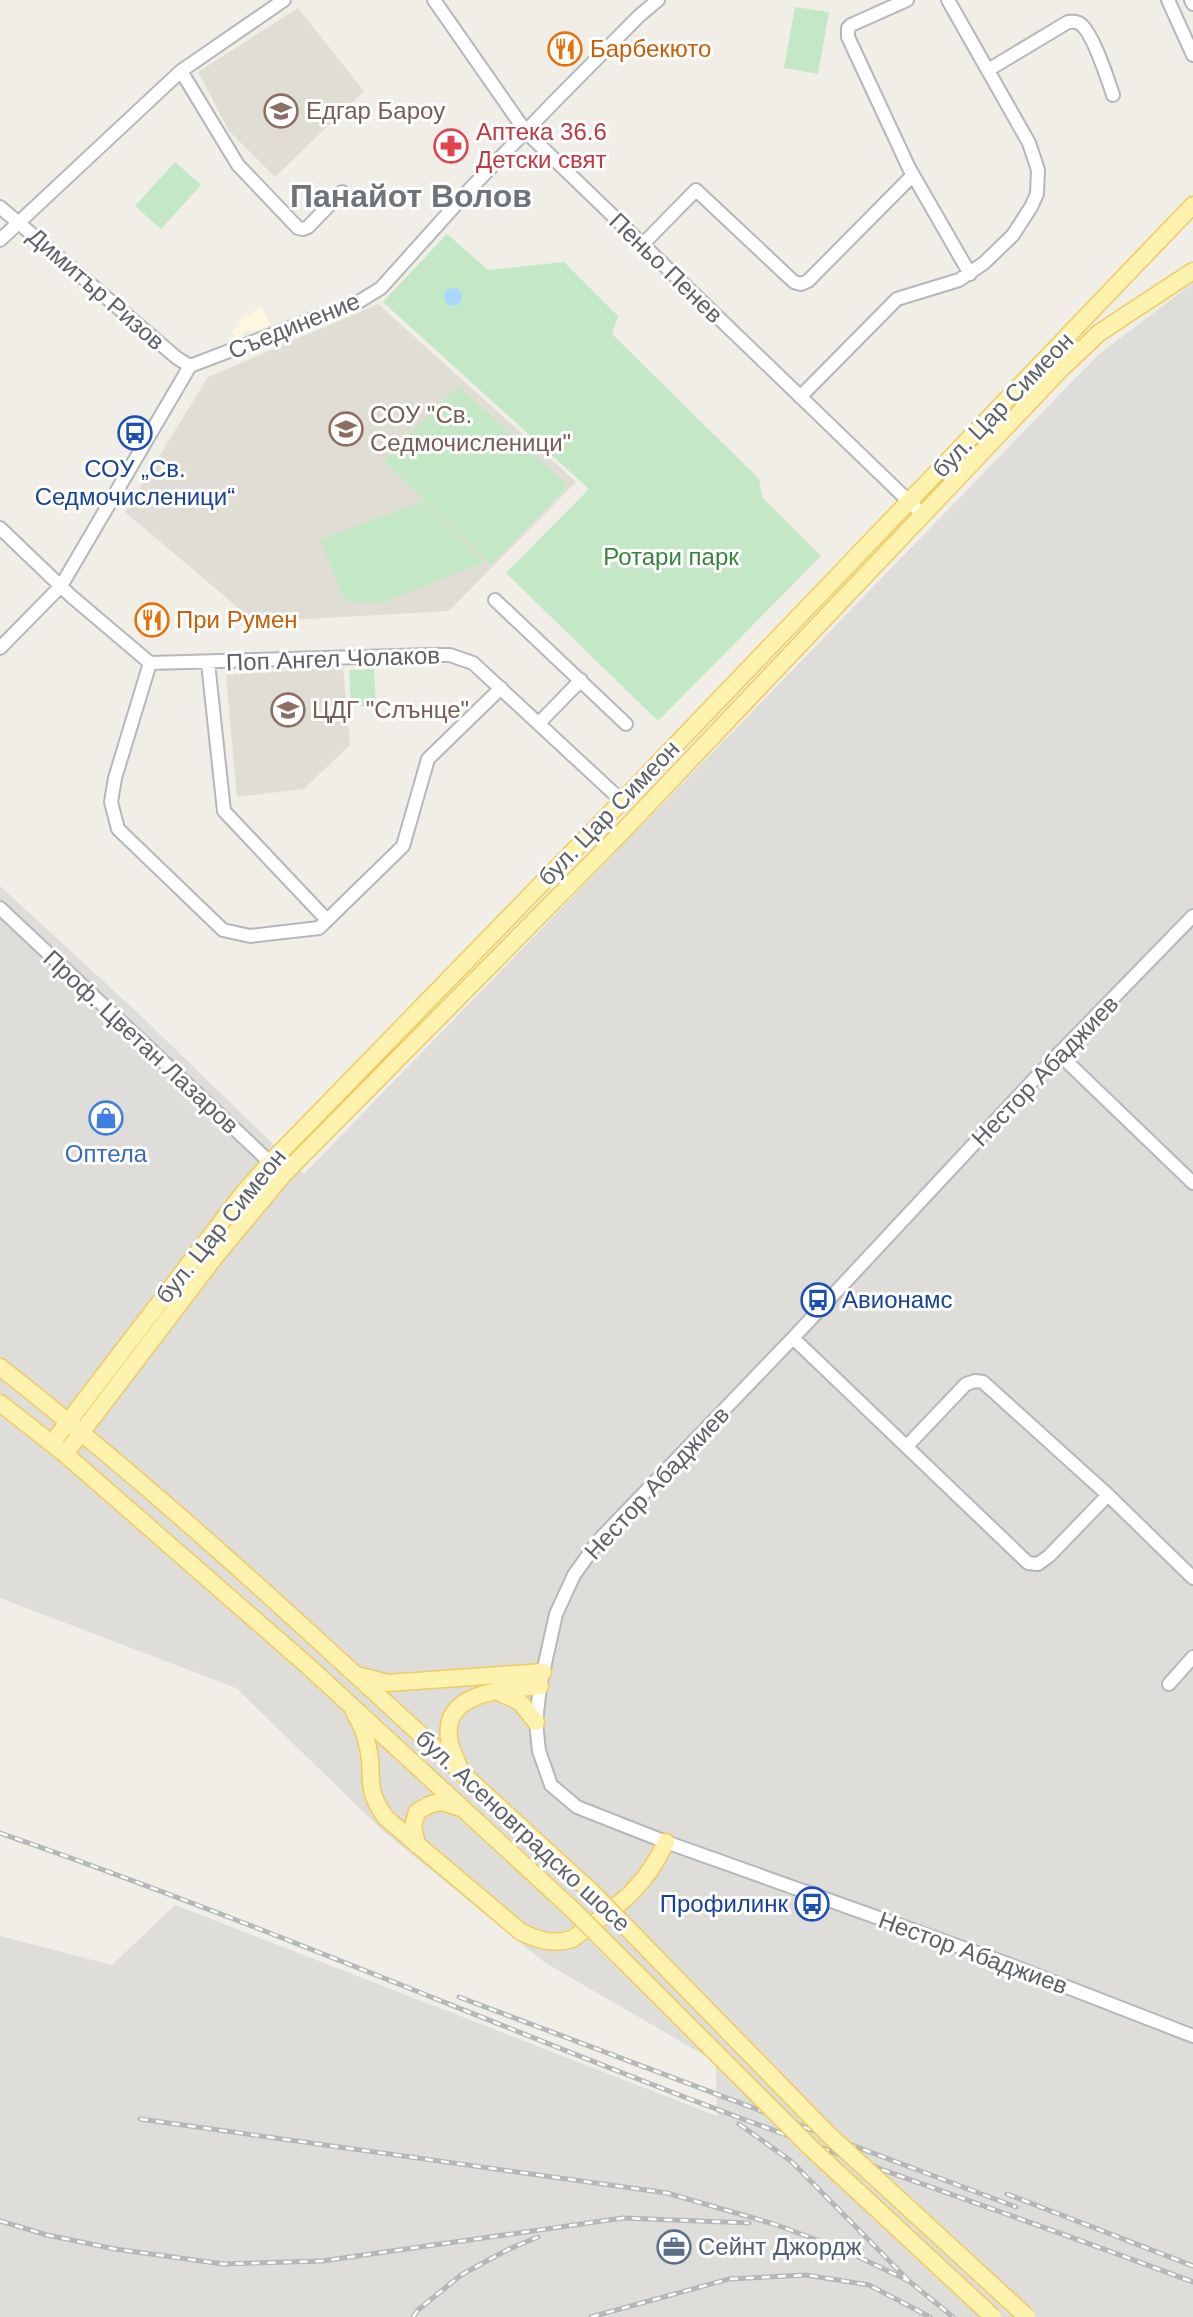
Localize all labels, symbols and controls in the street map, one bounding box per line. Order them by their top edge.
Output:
restaurant icon: Барбекюто [546,30,584,68]
place label: Барбекюто [590,35,711,62]
school or university icon: Едгар Бароу [262,92,300,130]
place label: Едгар Бароу [306,97,445,124]
place label: Аптека 36.6 Детски свят [476,118,607,173]
pharmacy icon: Аптека 36.6 Детски свят [432,127,470,165]
district label: Панайот Волов [290,178,532,214]
street label: Пеньо Пенев [604,207,728,328]
street label: Димитър Ризов [23,222,170,355]
street label: Съединение [224,287,363,364]
street label: бул. Цар Симеон [927,327,1079,483]
place label: СОУ "Св. Седмочисленици" [370,401,571,456]
school or university icon: СОУ "Св. Седмочисленици" [327,410,365,448]
bus stop icon: СОУ „Св. Седмочисленици“ [116,414,154,452]
place label: СОУ „Св. Седмочисленици“ [35,455,235,510]
park label: Ротари парк [603,543,739,570]
restaurant icon: При Румен [133,601,171,639]
place label: При Румен [176,606,298,633]
street label: Поп Ангел Чолаков [226,641,440,676]
school or university icon: ЦДГ "Слънце" [269,691,307,729]
place label: ЦДГ "Слънце" [312,696,469,723]
street label: бул. Цар Симеон [533,735,685,891]
street label: Проф. Цветан Лазаров [38,944,244,1139]
street label: Нестор Абаджиев [966,990,1123,1152]
shop icon: Оптела [87,1099,125,1137]
place label: Оптела [65,1140,148,1167]
street label: бул. Цар Симеон [150,1143,291,1308]
bus stop icon: Авионамс [799,1281,837,1319]
place label: Авионамс [842,1286,953,1313]
street label: Нестор Абаджиев [579,1401,734,1565]
street label: бул. Асеновградско шосе [411,1724,636,1937]
bus stop icon: Профилинк [793,1885,831,1923]
place label: Профилинк [660,1890,788,1917]
street label: Нестор Абаджиев [875,1906,1071,1999]
office icon: Сейнт Джордж [655,2228,693,2266]
place label: Сейнт Джордж [698,2233,862,2260]

